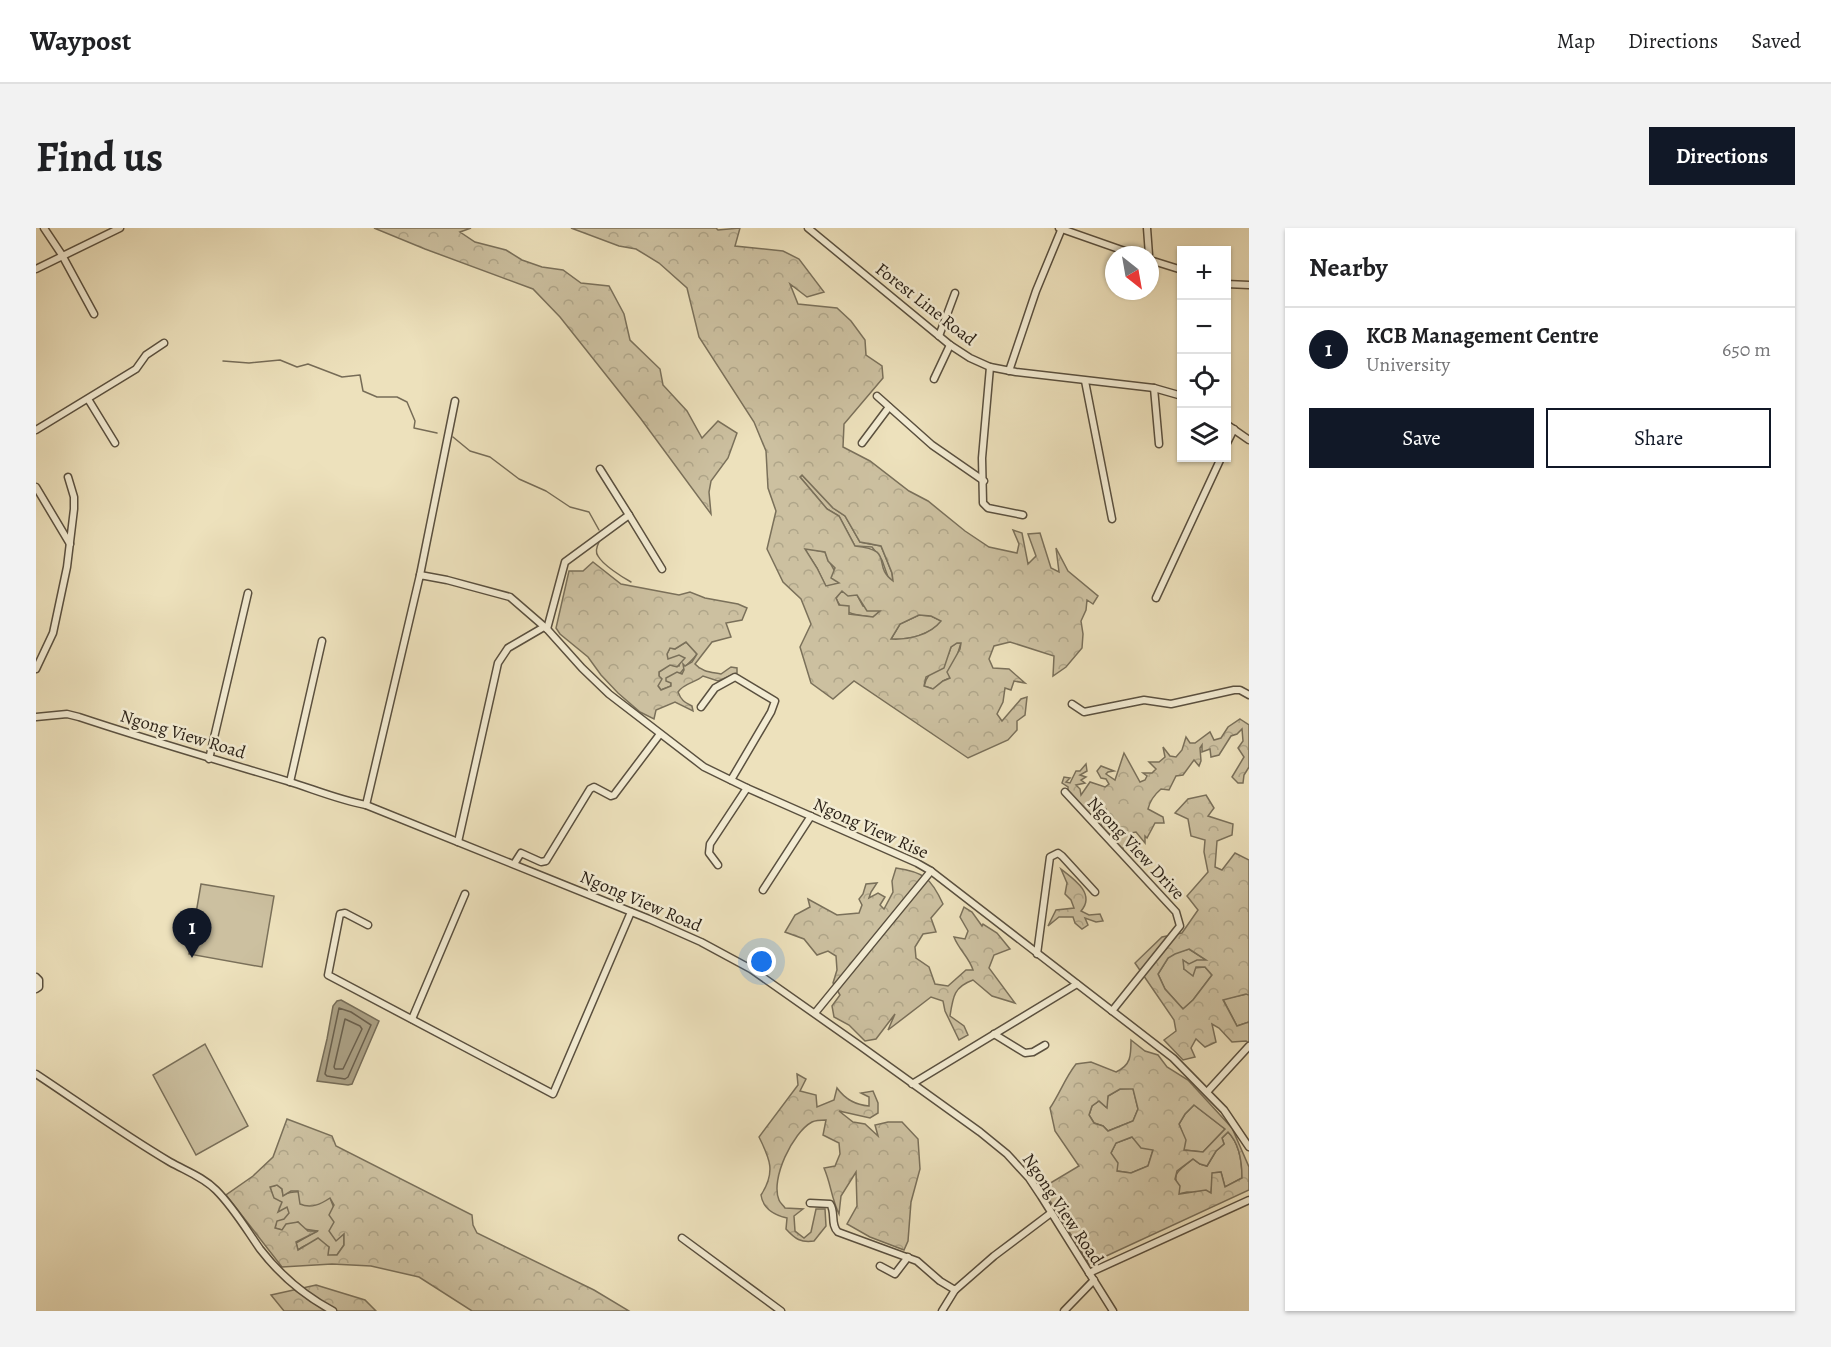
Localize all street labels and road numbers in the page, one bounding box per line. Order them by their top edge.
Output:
street label: Forest Line Road [871,257,982,351]
street label: Ngong View Road [117,703,249,765]
street label: Ngong View Drive [1082,791,1190,905]
street label: Ngong View Rise [810,792,932,864]
street label: Ngong View Road [576,865,706,938]
street label: Ngong View Road [1017,1148,1110,1270]

